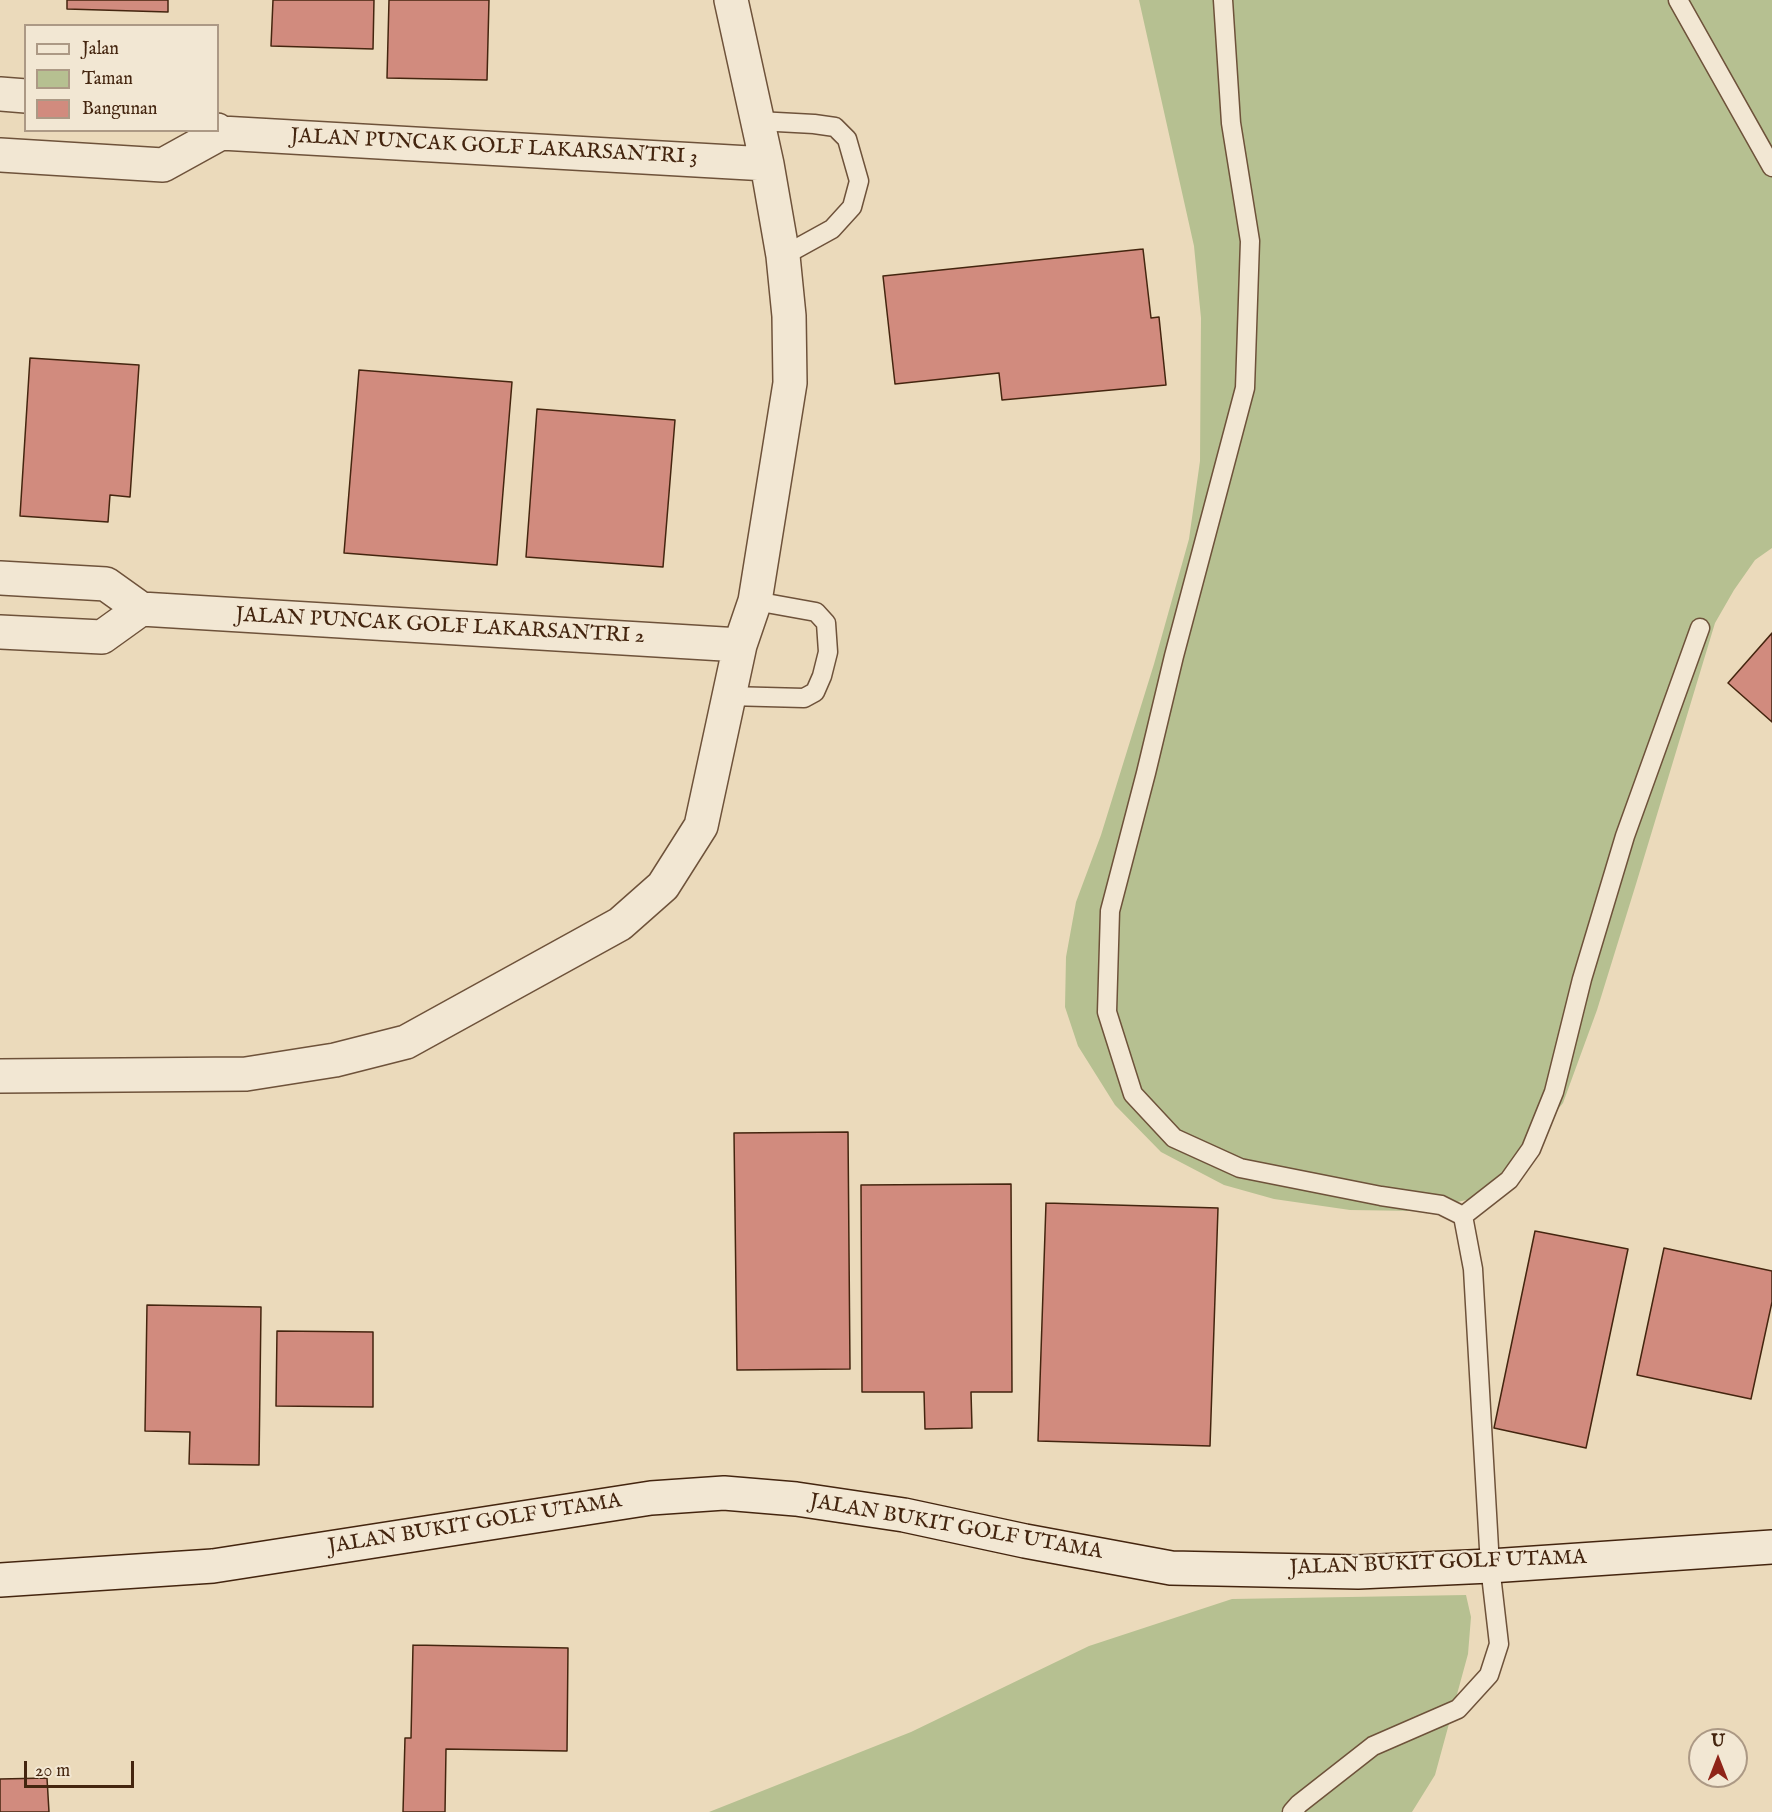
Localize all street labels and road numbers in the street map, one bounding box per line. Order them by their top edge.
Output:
street label: JALAN PUNCAK GOLF LAKARSANTRI 3 [290,125,698,171]
street label: JALAN PUNCAK GOLF LAKARSANTRI 2 [235,604,645,650]
street label: JALAN BUKIT GOLF UTAMA [326,1489,624,1561]
street label: JALAN BUKIT GOLF UTAMA [808,1490,1104,1566]
street label: JALAN BUKIT GOLF UTAMA [1289,1546,1587,1582]

